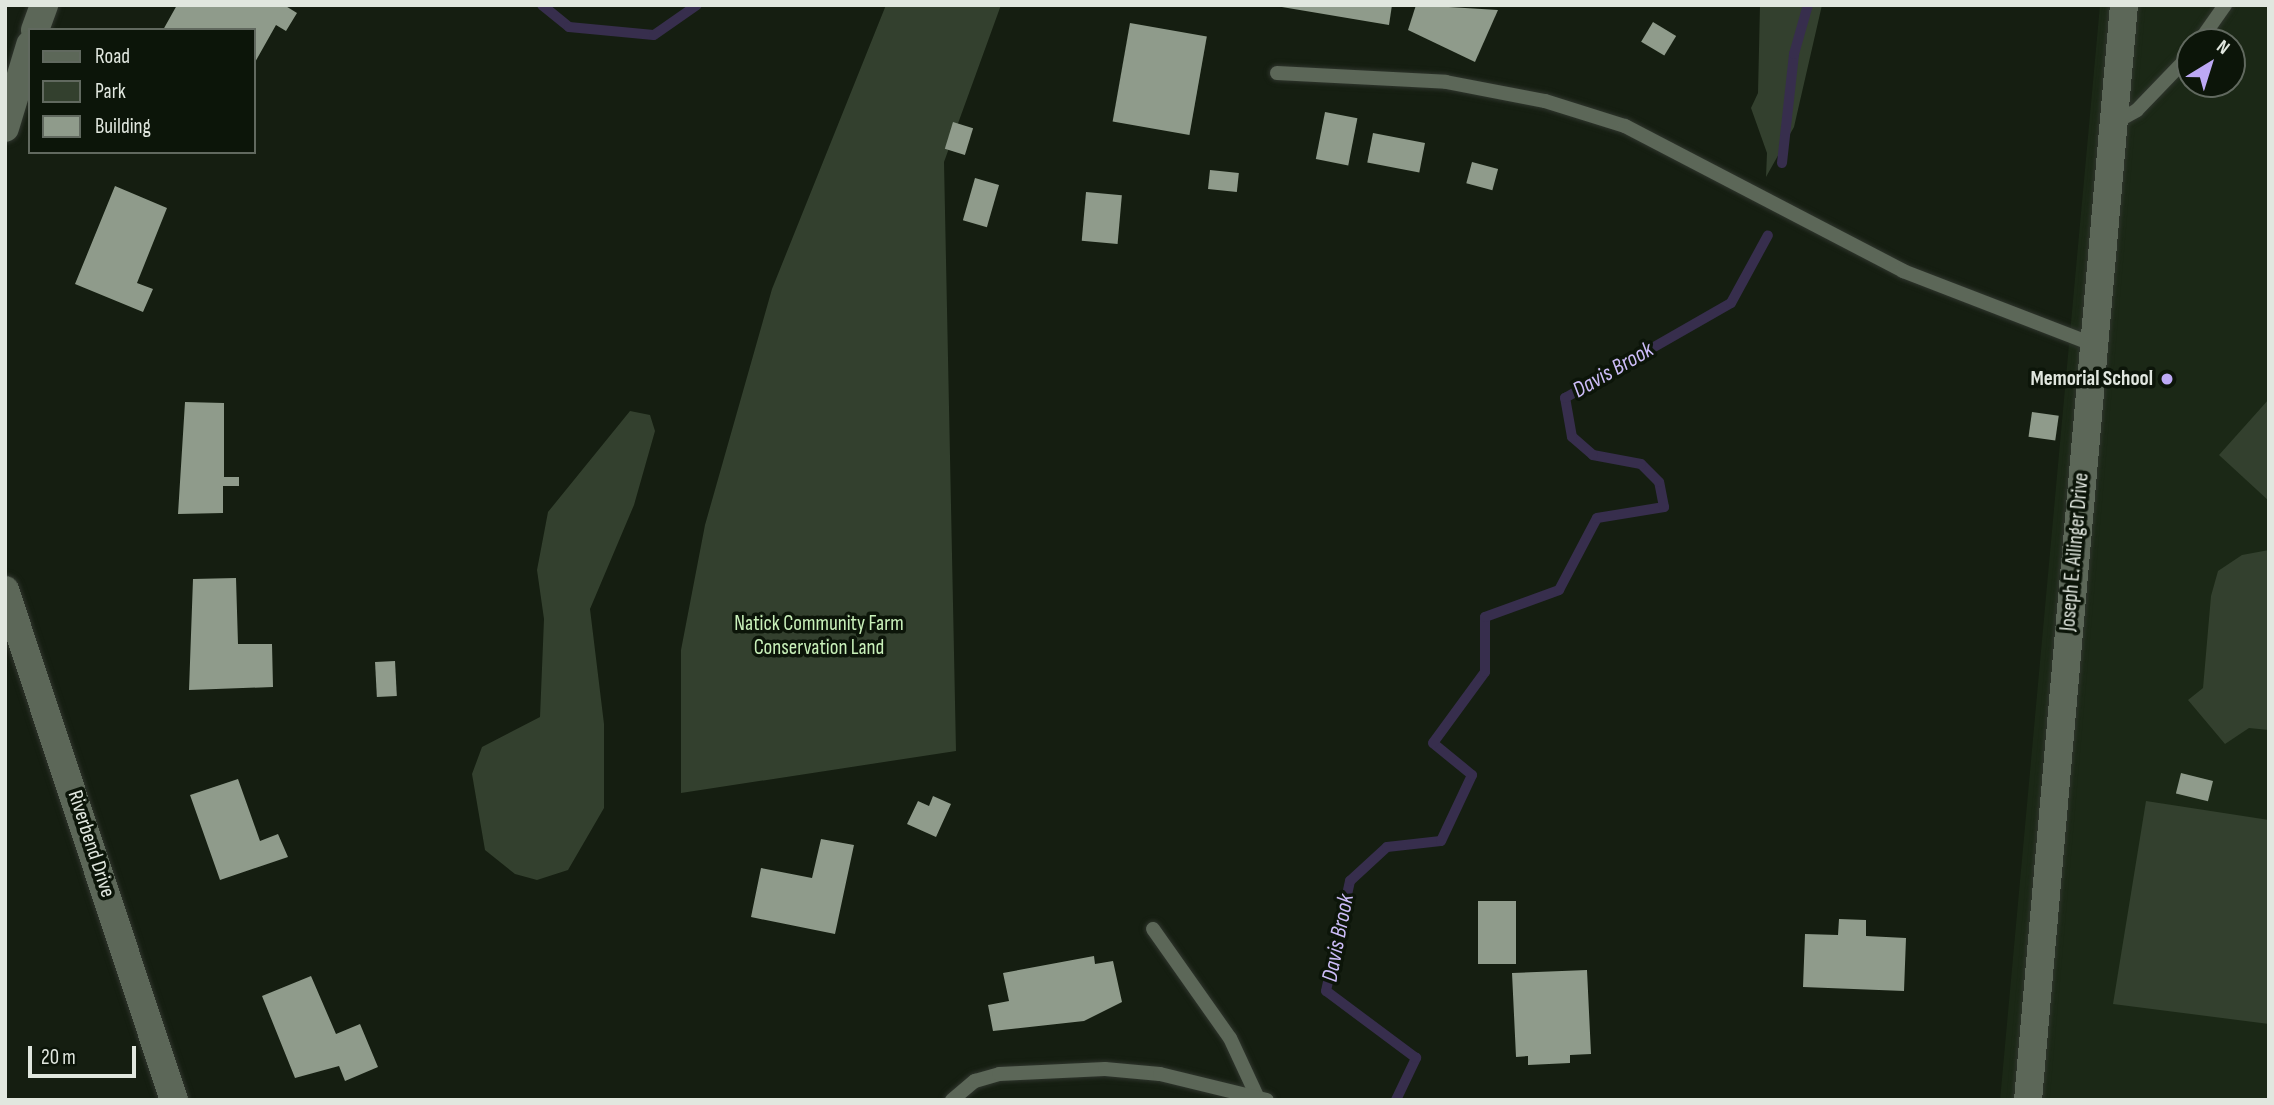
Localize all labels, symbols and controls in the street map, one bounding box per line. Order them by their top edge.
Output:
legend [28,28,256,154]
north arrow [2176,28,2246,98]
text: N [2212,35,2234,60]
text: Road [95,44,130,69]
text: Park [95,79,126,104]
text: Building [95,114,151,139]
water label: Davis Brook [1568,336,1658,404]
place label: Memorial School [2031,366,2153,392]
marker: Memorial School [2159,371,2175,387]
street label: Joseph E. Ailinger Drive [2056,472,2094,632]
park label: Natick Community Farm Conservation Land [734,611,904,661]
street label: Riverbend Drive [62,787,120,901]
water label: Davis Brook [1316,892,1360,984]
scale bar [32,1032,140,1076]
text: 20 m [41,1045,76,1070]

